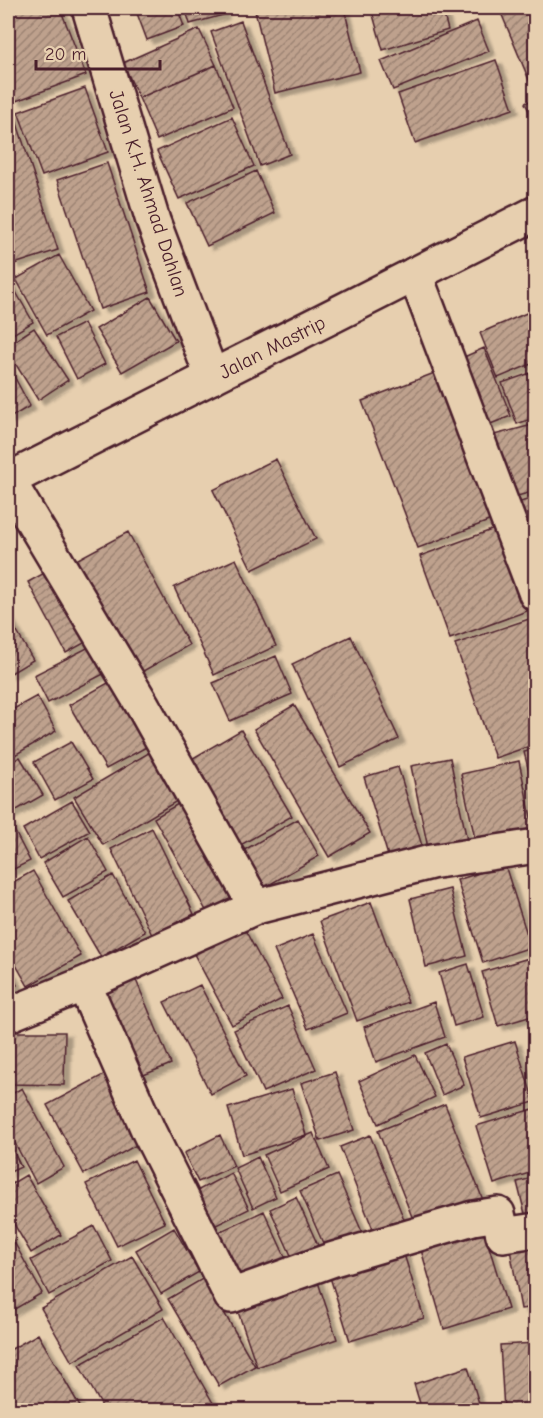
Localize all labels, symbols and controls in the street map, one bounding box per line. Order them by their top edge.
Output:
scale bar [36,33,160,71]
text: 20 m [45,44,86,65]
street label: Jalan K.H. Ahmad Dahlan [104,87,193,300]
street label: Jalan Mastrip [215,311,329,384]

